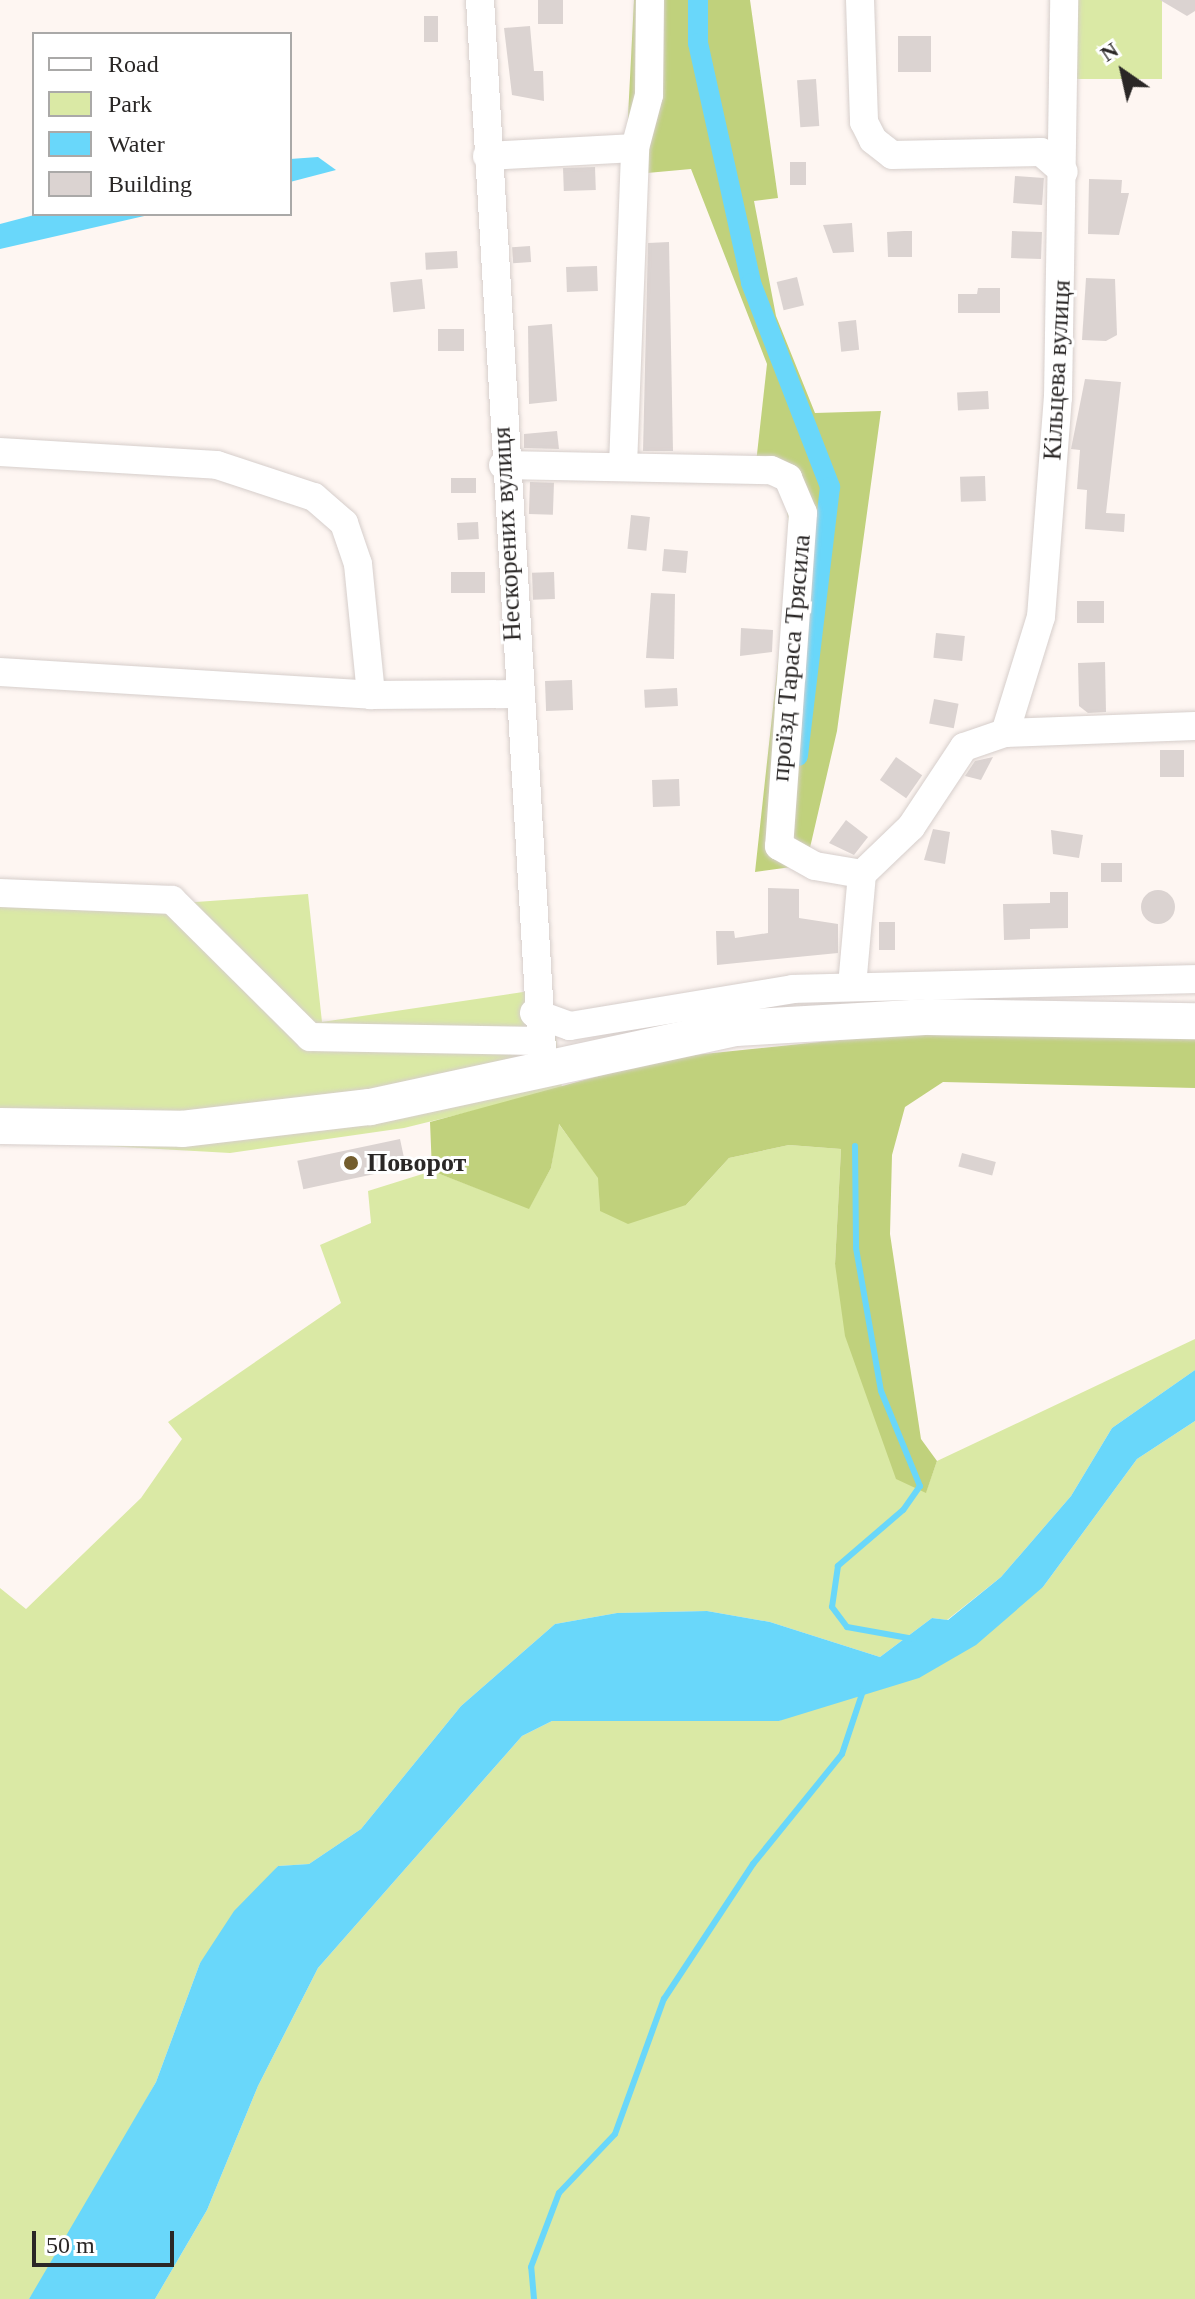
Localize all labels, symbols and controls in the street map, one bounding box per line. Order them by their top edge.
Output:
legend [32,32,292,216]
north arrow [1083,32,1163,112]
text: N [1096,37,1123,66]
text: Road [108,51,159,77]
text: Park [108,91,152,117]
text: Water [108,131,165,157]
text: Building [108,171,192,197]
street label: Кільцева вулиця [1037,279,1077,461]
street label: Нескорених вулиця [486,426,528,642]
street label: проїзд Тараса Трясила [765,533,817,783]
place label: Поворот [367,1147,466,1179]
marker: Поворот [342,1154,360,1172]
scale bar [36,2215,178,2265]
text: 50 m [46,2232,95,2258]

